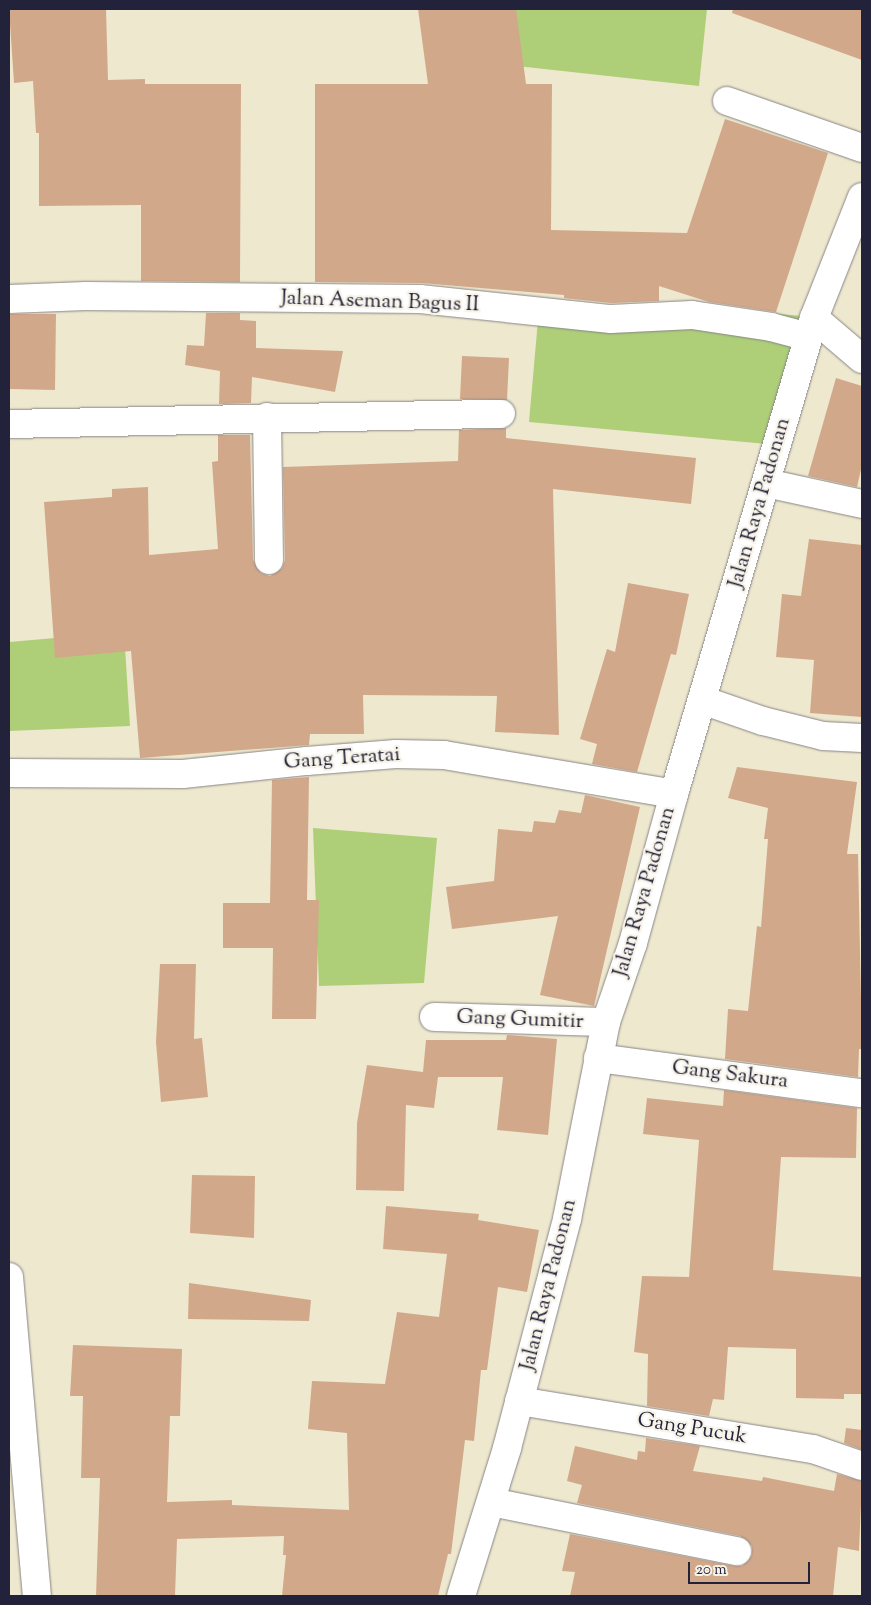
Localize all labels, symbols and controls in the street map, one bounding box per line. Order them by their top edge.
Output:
street label: Jalan Aseman Bagus II [280,286,480,318]
street label: Jalan Raya Padonan [724,415,796,591]
street label: Gang Teratai [283,742,401,776]
street label: Jalan Raya Padonan [609,804,681,980]
street label: Gang Gumitir [456,1005,584,1035]
street label: Gang Sakura [671,1055,789,1095]
street label: Jalan Raya Padonan [516,1197,582,1373]
street label: Gang Pucuk [635,1408,749,1450]
scale bar [691,1552,814,1584]
text: 20 m [696,1560,727,1581]

